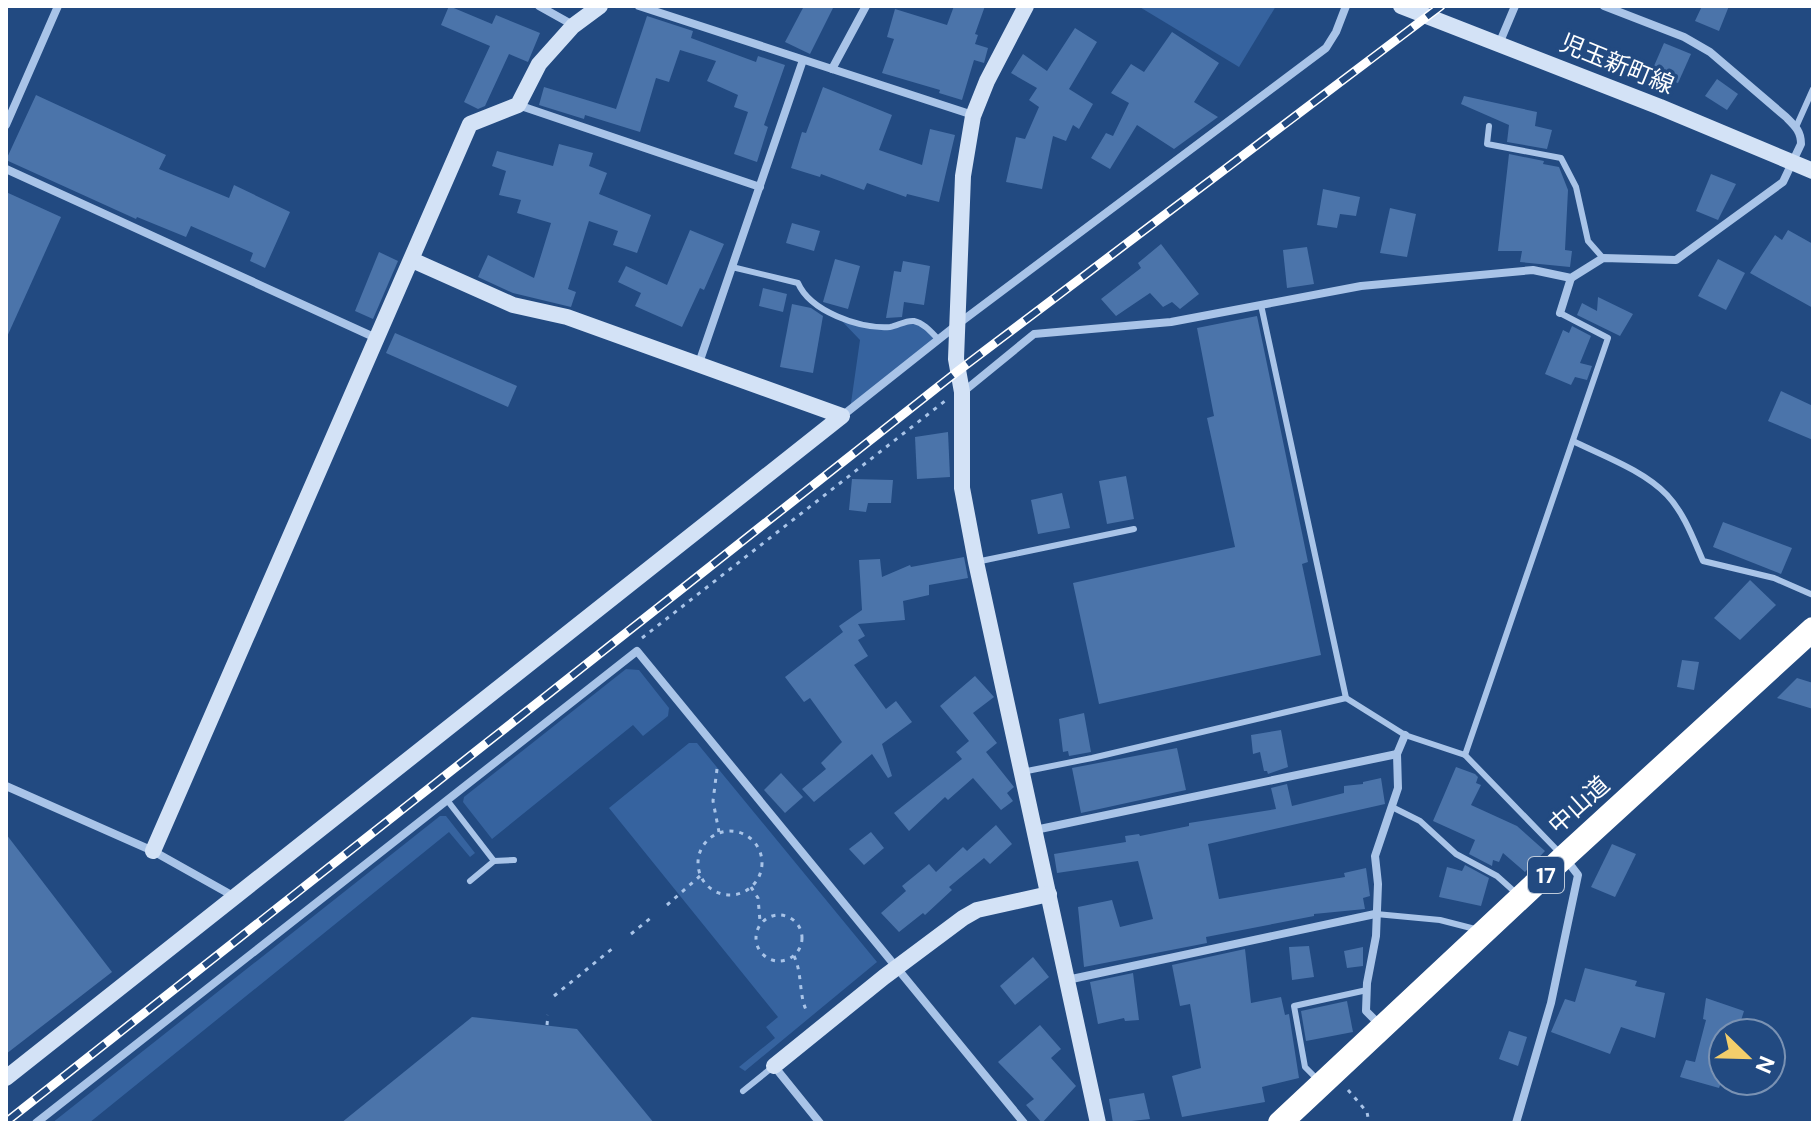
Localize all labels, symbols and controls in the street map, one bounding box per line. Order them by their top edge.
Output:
street label: 児玉新町線 [1556,27,1679,100]
street label: 中山道 [1542,769,1616,840]
road number: 17 [1528,857,1564,893]
north arrow [1707,1017,1787,1097]
text: N [1748,1052,1781,1078]

